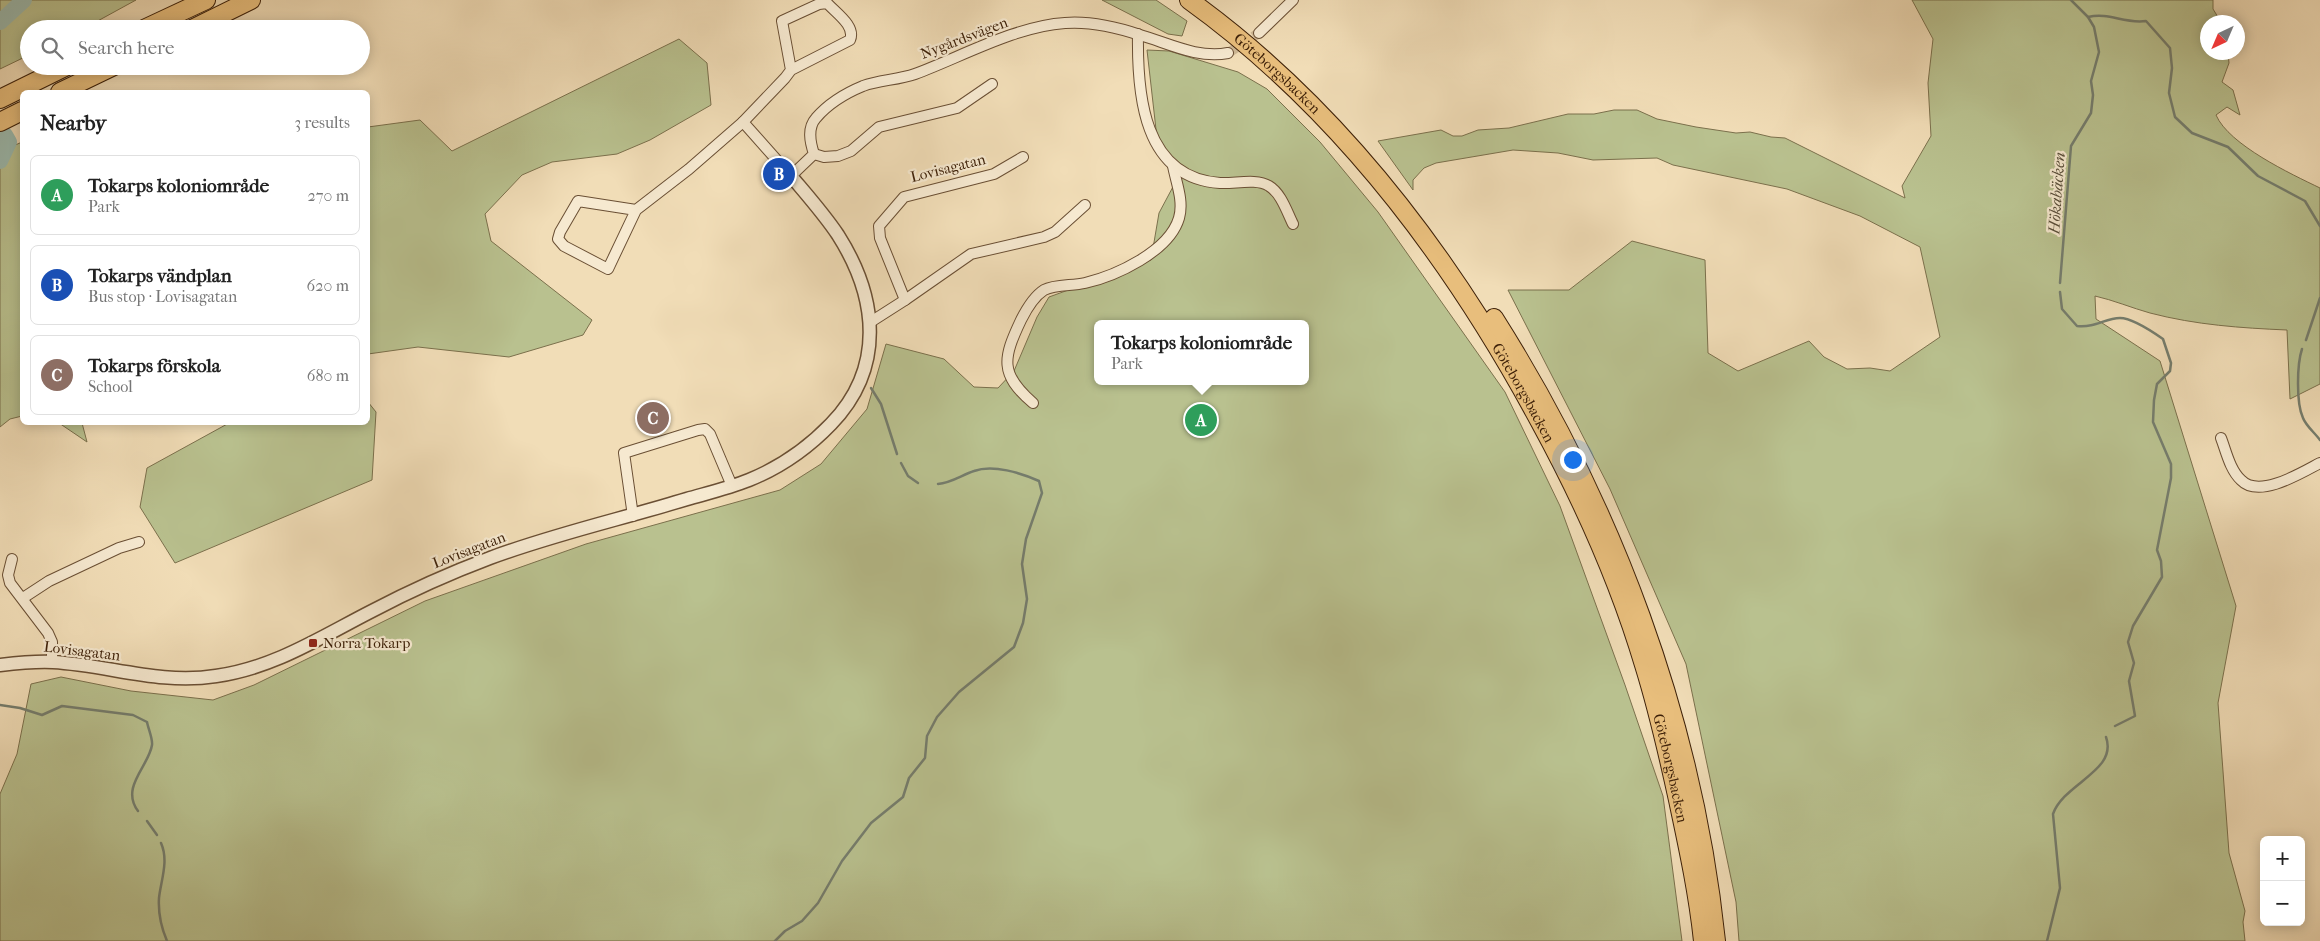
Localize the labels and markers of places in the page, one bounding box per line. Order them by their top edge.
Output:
pin: B [763,155,795,193]
pin: C [637,399,669,437]
pin: A [1185,401,1217,439]
place label: Norra Tokarp [323,634,410,652]
marker: Norra Tokarp [307,637,319,649]

